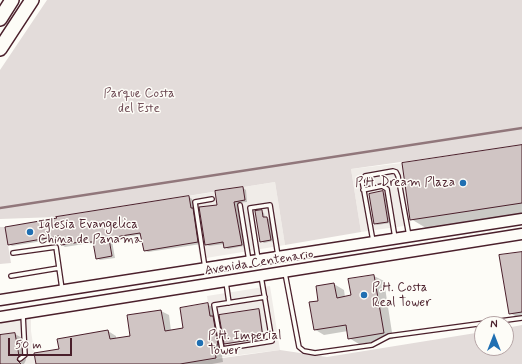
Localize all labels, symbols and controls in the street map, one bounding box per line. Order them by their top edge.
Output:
park label: Parque Costa del Este [103,86,175,117]
place label: P.H. Dream Plaza [355,175,455,191]
marker: P.H. Dream Plaza [458,178,468,188]
place label: Iglesia Evangelica China de Panama [38,217,142,248]
marker: Iglesia Evangelica China de Panama [25,227,35,237]
street label: Avenida Centenario [203,247,315,279]
place label: P.H. Costa Real Tower [372,280,431,311]
marker: P.H. Costa Real Tower [359,290,369,300]
north arrow [474,316,514,356]
text: N [490,318,498,332]
place label: P.H. Imperial Tower [208,328,281,359]
scale bar [10,330,74,356]
text: 50 m [15,337,42,353]
marker: P.H. Imperial Tower [195,338,205,348]

